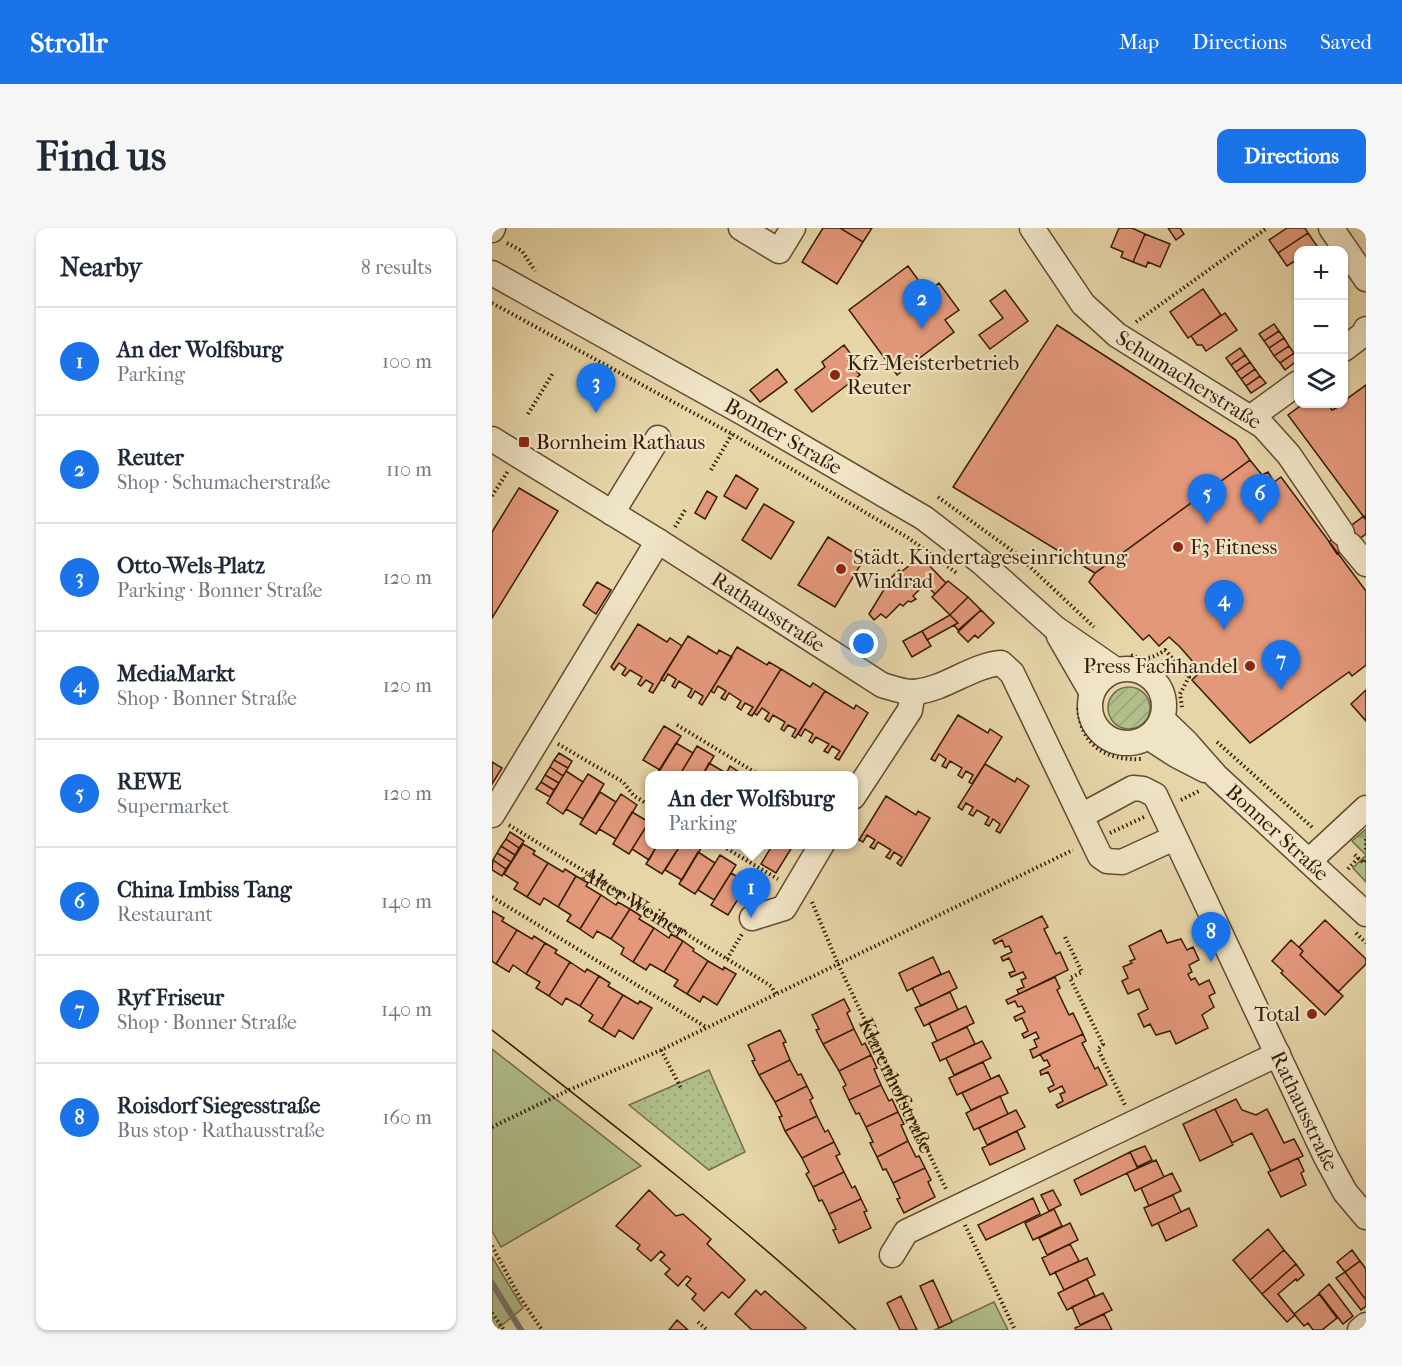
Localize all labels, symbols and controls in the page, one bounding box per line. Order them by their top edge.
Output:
text: Strollr [30,26,108,59]
text: Map [1119,30,1159,54]
text: Directions [1192,30,1287,54]
text: Saved [1320,30,1372,54]
button: Directions [1217,129,1366,183]
text: Find us [36,132,166,181]
map controls [1294,246,1348,408]
button: + [1294,246,1348,300]
text: Nearby [60,252,142,283]
text: 8 results [361,256,432,279]
pin: 2 [902,279,942,329]
button: − [1294,300,1348,354]
street label: Schumacherstraße [1112,325,1266,434]
text: An der Wolfsburg [117,337,283,363]
text: 1 [76,350,83,373]
text: 100 m [382,350,432,373]
place label: Kfz-Meisterbetrieb Reuter [847,351,1019,399]
button: layers [1294,354,1348,408]
text: Parking [117,363,185,386]
pin: 3 [576,364,616,413]
marker: Kfz-Meisterbetrieb Reuter [828,368,842,382]
street label: Bonner Straße [721,393,846,480]
place label: Bornheim Rathaus [536,430,706,454]
marker: Bornheim Rathaus [517,435,531,449]
text: Reuter [117,445,184,471]
text: 2 [74,458,85,481]
text: 110 m [386,458,432,481]
text: Shop · Schumacherstraße [117,471,331,494]
pin: 5 [1188,474,1226,524]
pin: 6 [1240,474,1280,524]
place label: F3 Fitness [1190,535,1277,559]
marker: F3 Fitness [1171,540,1185,554]
place label: Städt. Kindertageseinrichtung Windrad [852,545,1128,593]
text: Otto-Wels-Platz [117,553,265,579]
marker: Städt. Kindertageseinrichtung Windrad [834,562,848,576]
text: 3 [75,566,84,589]
text: 120 m [383,566,432,589]
street label: Rathausstraße [707,567,829,657]
text: Parking · Bonner Straße [117,579,323,602]
pin: 4 [1204,580,1244,630]
your location [849,629,878,658]
pin: 7 [1262,640,1300,690]
place label: Press Fachhandel [1083,654,1238,678]
marker: Press Fachhandel [1243,659,1257,673]
text: MediaMarkt [117,661,235,687]
text: 4 [74,674,85,697]
text: 120 m [383,674,432,697]
text: Shop · Bonner Straße [117,687,297,710]
text: REWE [117,769,181,795]
popup [645,771,858,849]
street label: Bonner Straße [1221,779,1334,886]
text: 5 [75,782,84,805]
text: 120 m [383,782,432,805]
text: An der Wolfsburg [668,786,835,812]
text: Supermarket [117,795,229,818]
text: Parking [668,812,736,835]
street label: Alter Weiher [578,861,691,944]
pin: 1 [732,868,770,918]
text: China Imbiss Tang [117,877,292,903]
text: 6 [74,890,85,913]
text: 140 m [381,890,432,913]
text: Restaurant [117,903,213,926]
pin: 8 [1192,912,1230,962]
text: Ryf Friseur [117,985,224,1011]
text: 7 [75,998,84,1021]
text: 140 m [381,998,432,1021]
place label: Total [1254,1002,1300,1026]
marker: Total [1305,1007,1319,1021]
text: Shop · Bonner Straße [117,1011,297,1034]
street label: Klarenhofstraße [854,1014,939,1157]
street label: Rathausstraße [1266,1047,1343,1175]
text: Roisdorf Siegesstraße [117,1093,320,1119]
text: 8 [74,1106,85,1129]
text: 160 m [382,1106,432,1129]
text: Bus stop · Rathausstraße [117,1119,325,1142]

